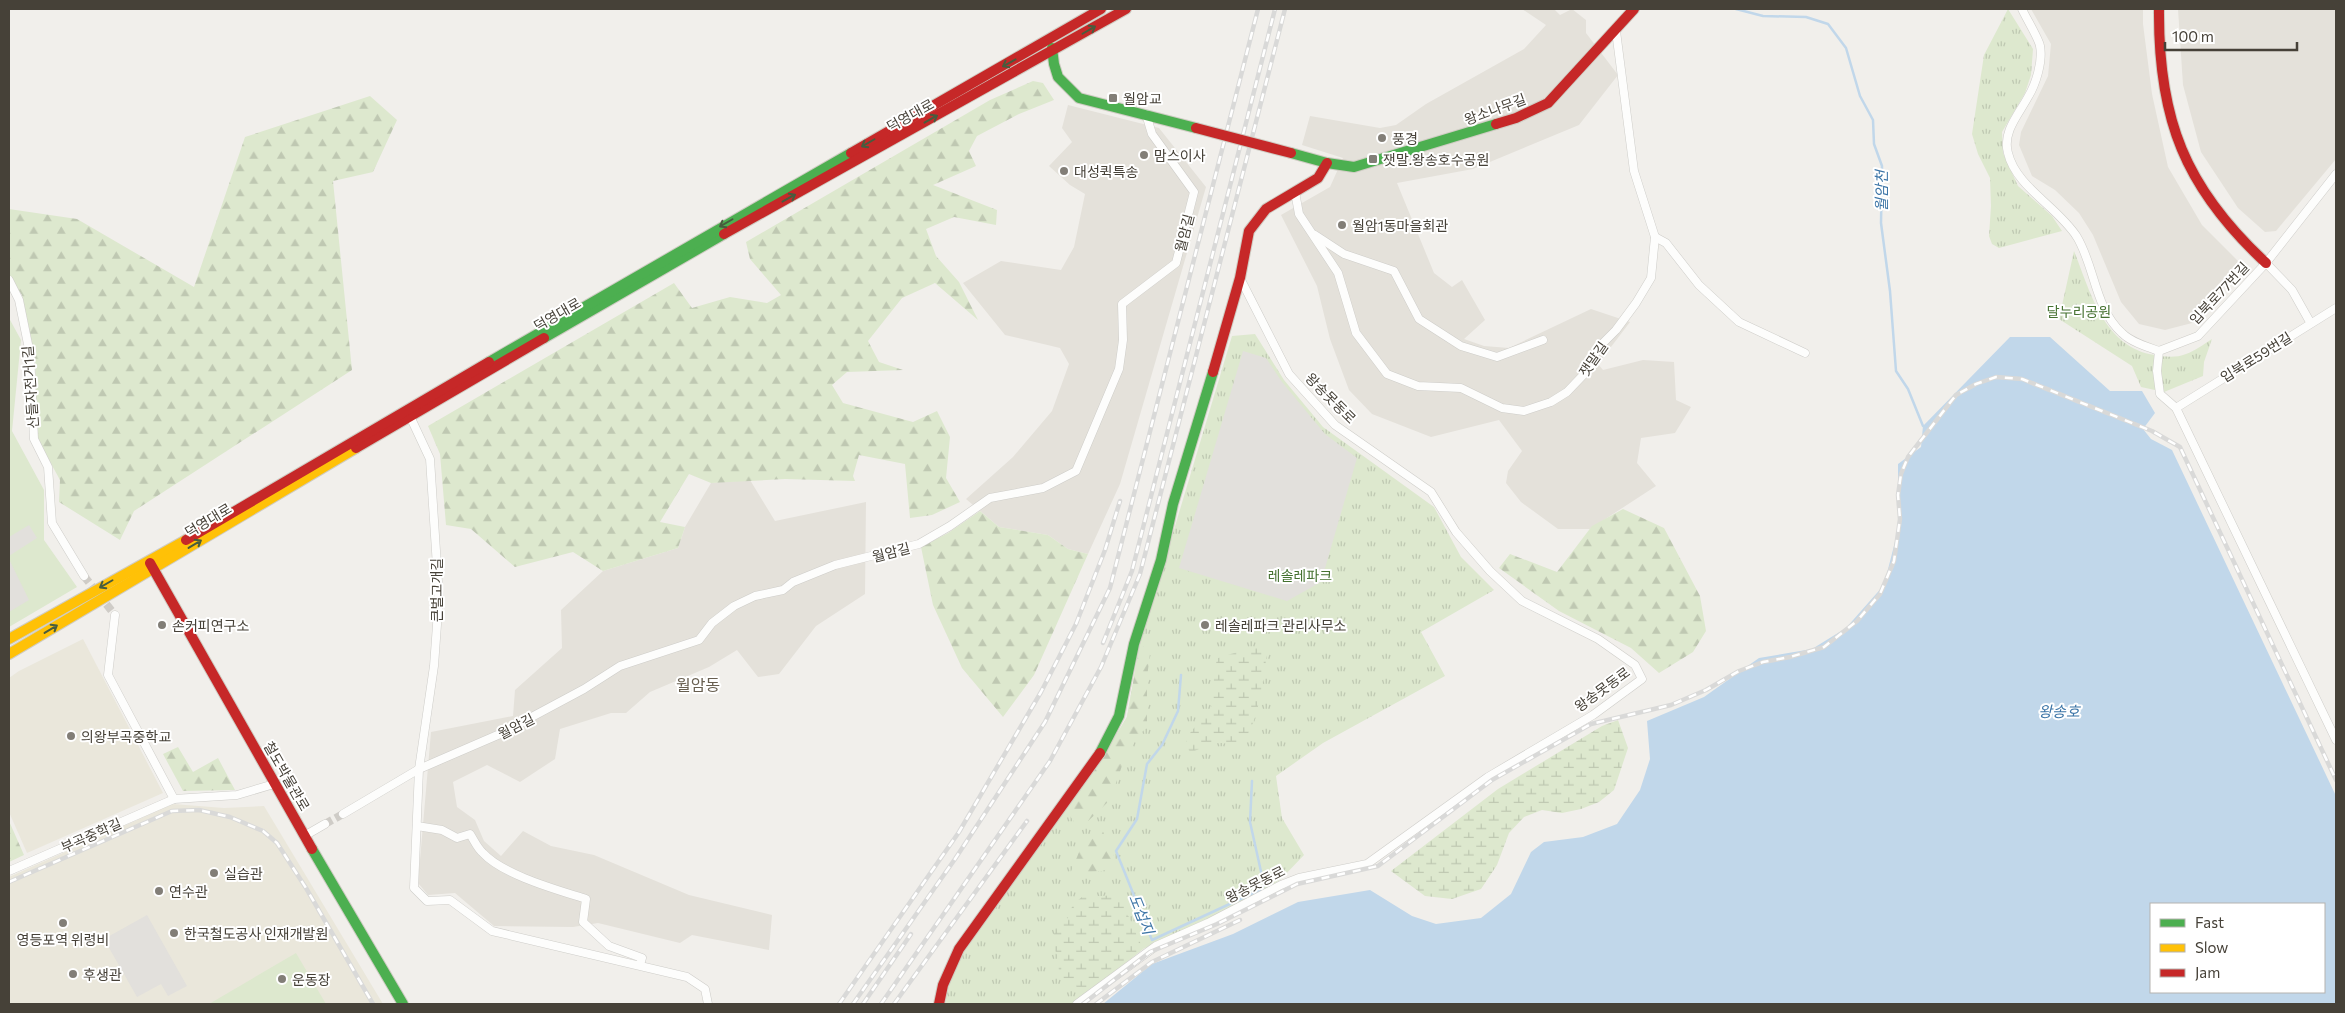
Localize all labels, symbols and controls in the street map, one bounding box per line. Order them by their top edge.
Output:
scale bar [2165,20,2298,52]
one-way arrow [1081,25,1095,35]
text: 100 m [2172,27,2214,45]
one-way arrow [1003,59,1017,69]
place label: 월암교 [1123,90,1162,107]
street label: 왕소나무길 [1462,90,1528,128]
marker: 월암교 [1107,92,1119,104]
street label: 덕영대로 [883,95,937,135]
one-way arrow [924,114,938,124]
place label: 풍경 [1392,130,1418,147]
marker: 풍경 [1376,132,1388,144]
one-way arrow [861,139,876,149]
place label: 맘스이사 [1154,147,1206,164]
marker: 맘스이사 [1138,149,1150,161]
place label: 잿말.왕송호수공원 [1383,151,1489,168]
marker: 잿말.왕송호수공원 [1367,153,1379,165]
place label: 대성퀵특송 [1074,163,1139,180]
marker: 대성퀵특송 [1058,165,1070,177]
water label: 월암천 [1872,168,1890,212]
one-way arrow [782,193,796,203]
street label: 월암길 [1171,212,1197,254]
place label: 월암1동마을회관 [1352,217,1448,234]
one-way arrow [720,219,734,229]
marker: 월암1동마을회관 [1336,219,1348,231]
street label: 입북로77번길 [2186,258,2252,328]
street label: 덕영대로 [530,294,584,334]
park label: 달누리공원 [2047,303,2111,320]
street label: 입북로59번길 [2217,328,2295,386]
street label: 잿말길 [1575,338,1611,380]
street label: 산들자전거1길 [19,345,41,429]
street label: 왕송못동로 [1302,369,1360,427]
street label: 덕영대로 [182,499,235,541]
one-way arrow [188,539,202,549]
street label: 월암길 [870,539,912,565]
street label: 큰벌고개길 [428,558,445,622]
park label: 레솔레파크 [1268,567,1332,584]
one-way arrow [98,579,113,589]
place label: 손커피연구소 [172,617,249,634]
place label: 레솔레파크 관리사무소 [1215,617,1347,634]
marker: 손커피연구소 [156,619,168,631]
marker: 레솔레파크 관리사무소 [1199,619,1211,631]
one-way arrow [43,624,57,634]
street label: 왕송못동로 [1571,663,1633,715]
district label: 월암동 [676,675,720,694]
water label: 왕송호 [2038,702,2081,720]
street label: 월암길 [495,710,537,742]
place label: 의왕부곡중학교 [81,728,171,745]
marker: 의왕부곡중학교 [65,730,77,742]
street label: 철도박물관로 [260,738,314,814]
street label: 부곡중학길 [58,814,124,856]
street label: 왕송못동로 [1222,862,1288,906]
place label: 실습관 [224,865,263,882]
marker: 실습관 [208,867,220,879]
place label: 연수관 [169,883,208,900]
marker: 연수관 [153,885,165,897]
water label: 도섭지 [1126,891,1159,938]
legend [2150,903,2325,993]
text: Fast [2195,913,2224,931]
marker: 영등포역 위령비 [57,917,69,929]
place label: 한국철도공사 인재개발원 [184,925,328,942]
marker: 한국철도공사 인재개발원 [168,927,180,939]
place label: 영등포역 위령비 [17,931,109,948]
text: Slow [2195,938,2228,956]
text: Jam [2195,963,2220,981]
place label: 후생관 [83,966,122,983]
marker: 후생관 [67,968,79,980]
place label: 운동장 [292,971,331,988]
marker: 운동장 [276,973,288,985]

